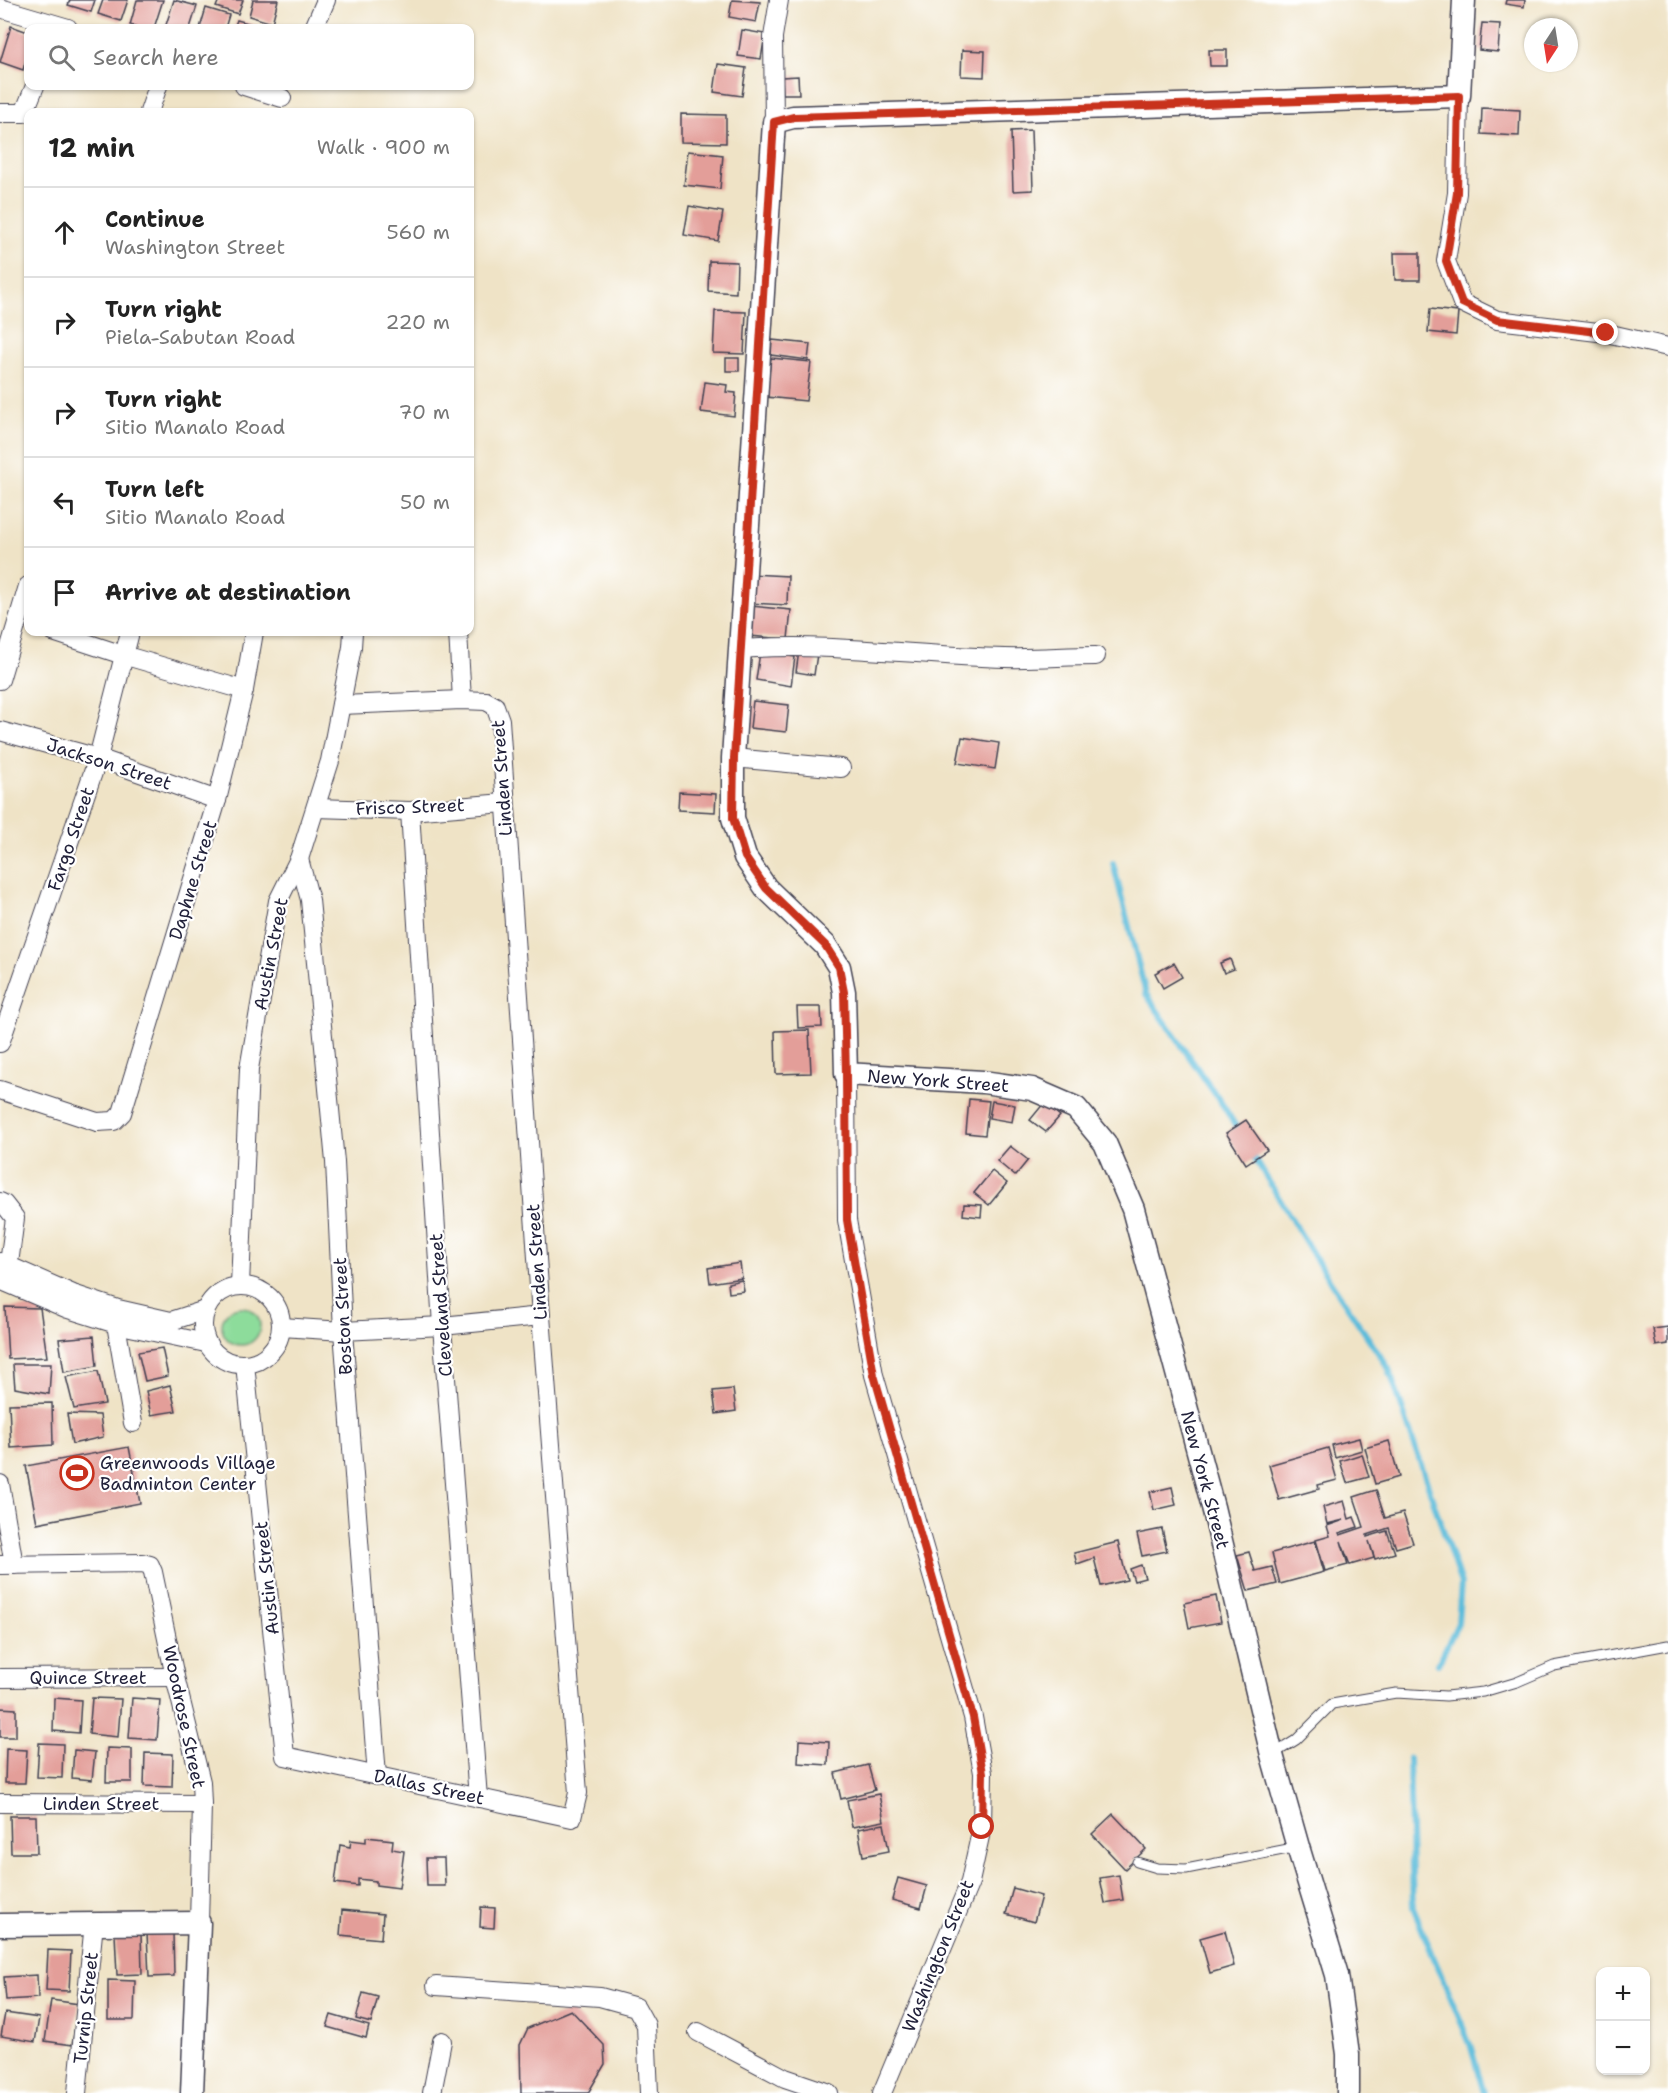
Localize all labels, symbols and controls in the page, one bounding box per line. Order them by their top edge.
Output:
north arrow [1524,18,1578,72]
search box [24,24,474,90]
icon: search [45,41,78,74]
text: Search here [93,43,219,72]
text: 12 min [48,130,135,165]
text: Walk · 900 m [317,134,450,160]
text: Continue [105,205,205,234]
icon: ahead [48,216,81,249]
text: 560 m [387,219,450,245]
text: Washington Street [105,234,285,260]
text: Turn right [105,295,222,324]
icon: right [48,306,81,339]
text: 220 m [386,309,450,335]
route end [1592,319,1618,345]
text: Piela-Sabutan Road [105,324,295,350]
text: Turn right [105,385,222,414]
icon: right [48,396,81,429]
text: 70 m [398,399,450,425]
text: Sitio Manalo Road [105,414,285,440]
text: Turn left [105,475,204,504]
icon: left [48,486,81,519]
text: 50 m [400,489,450,515]
text: Sitio Manalo Road [105,504,285,530]
icon: arrive [48,576,81,609]
text: Arrive at destination [105,578,351,607]
street label: Linden Street [486,719,518,837]
street label: Jackson Street [43,732,175,796]
street label: Fargo Street [42,784,100,894]
street label: Frisco Street [355,793,465,821]
street label: Daphne Street [163,817,223,943]
street label: Austin Street [248,896,294,1012]
street label: New York Street [866,1064,1010,1098]
street label: Linden Street [521,1203,553,1321]
street label: Cleveland Street [424,1232,458,1377]
street label: Boston Street [328,1256,358,1376]
street label: New York Street [1175,1408,1235,1552]
place label: Greenwoods Village Badminton Center [100,1451,276,1496]
sports icon: Greenwoods Village Badminton Center [59,1455,95,1491]
street label: Austin Street [249,1520,285,1636]
street label: Woodrose Street [157,1643,211,1791]
street label: Quince Street [29,1666,147,1690]
street label: Dallas Street [371,1764,487,1810]
street label: Linden Street [43,1792,159,1816]
route start [968,1813,994,1839]
street label: Washington Street [896,1876,980,2036]
street label: Turnip Street [68,1951,104,2065]
map controls [1596,1967,1650,2075]
button: + [1596,1967,1650,2021]
button: − [1596,2021,1650,2075]

